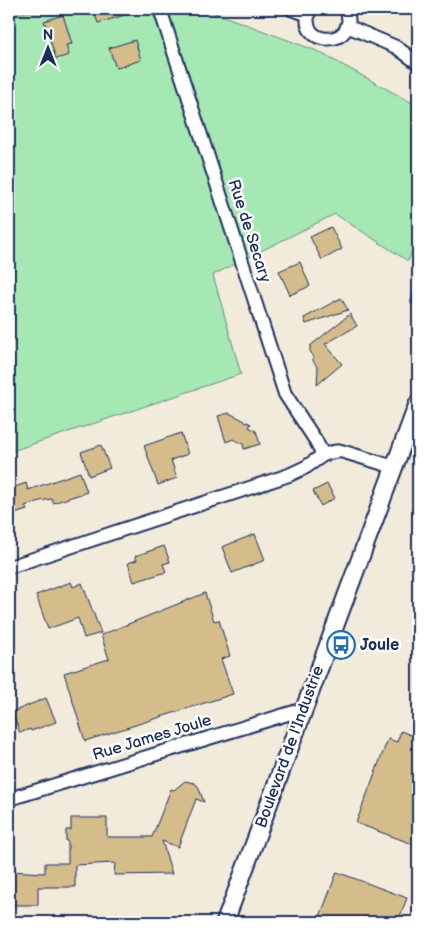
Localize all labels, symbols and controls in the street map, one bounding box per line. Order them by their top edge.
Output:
north arrow [22,22,72,72]
text: N [43,27,53,44]
street label: Rue de Secary [223,177,275,286]
bus stop icon: Joule [326,630,356,660]
place label: Joule [360,636,399,655]
street label: Boulevard de l'Industrie [252,663,328,831]
street label: Rue James Joule [90,711,214,765]

